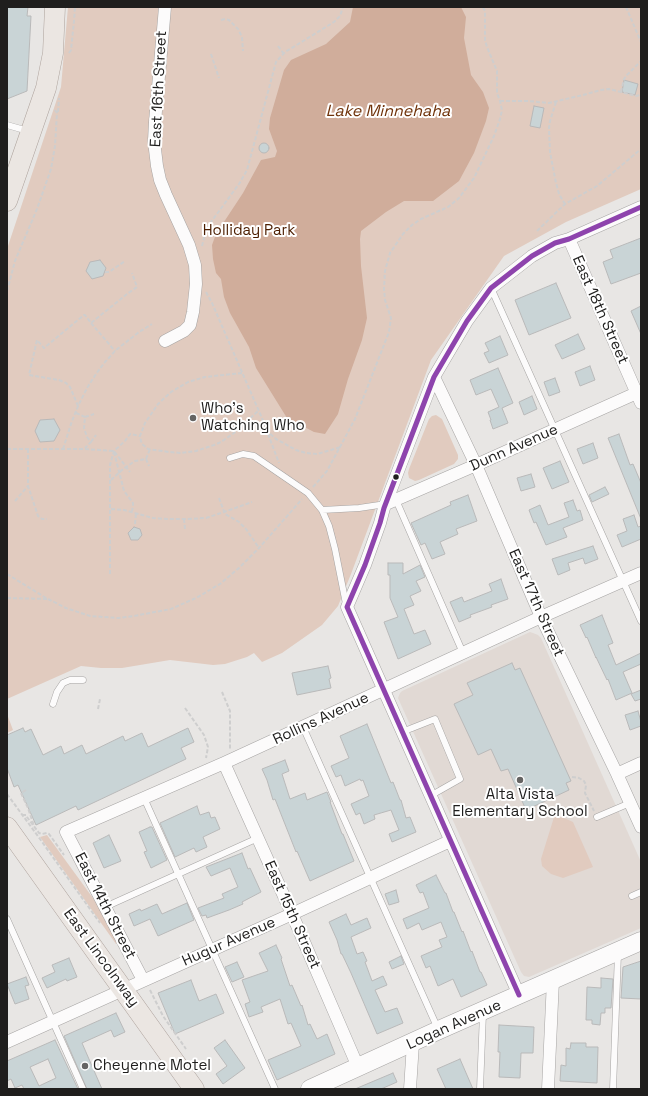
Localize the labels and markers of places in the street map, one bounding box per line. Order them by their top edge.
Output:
place label: Who's Watching Who [201,400,305,435]
marker: Who's Watching Who [188,413,198,423]
unlabelled marker [391,472,401,482]
marker: Alta Vista Elementary School [515,775,525,785]
place label: Alta Vista Elementary School [452,786,588,821]
place label: Cheyenne Motel [93,1057,211,1075]
marker: Cheyenne Motel [80,1061,90,1071]

